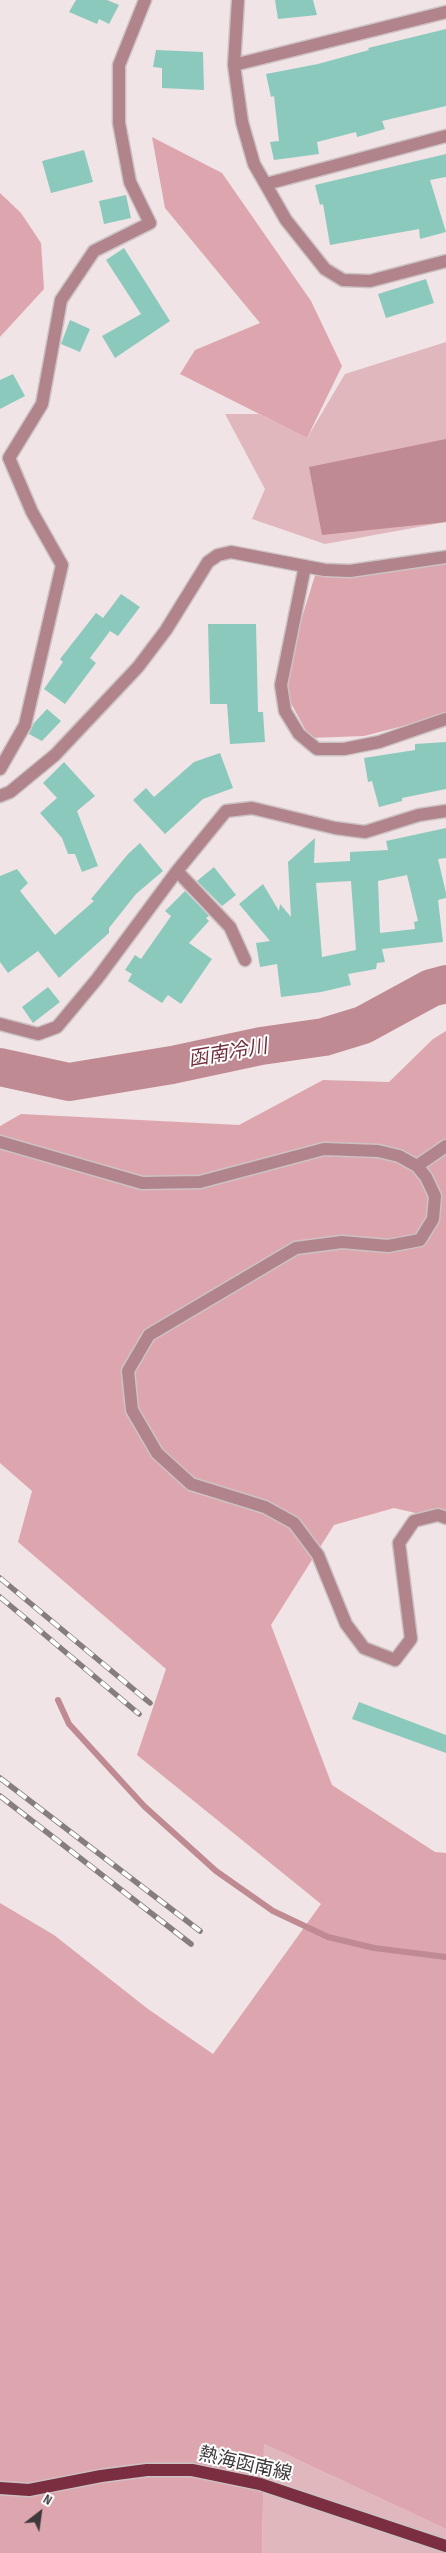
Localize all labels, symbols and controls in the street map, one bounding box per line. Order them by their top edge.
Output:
water label: 函南冷川 [187,1035,269,1073]
street label: 熱海函南線 [196,2443,294,2487]
north arrow [15,2488,65,2538]
text: N [40,2490,55,2509]

